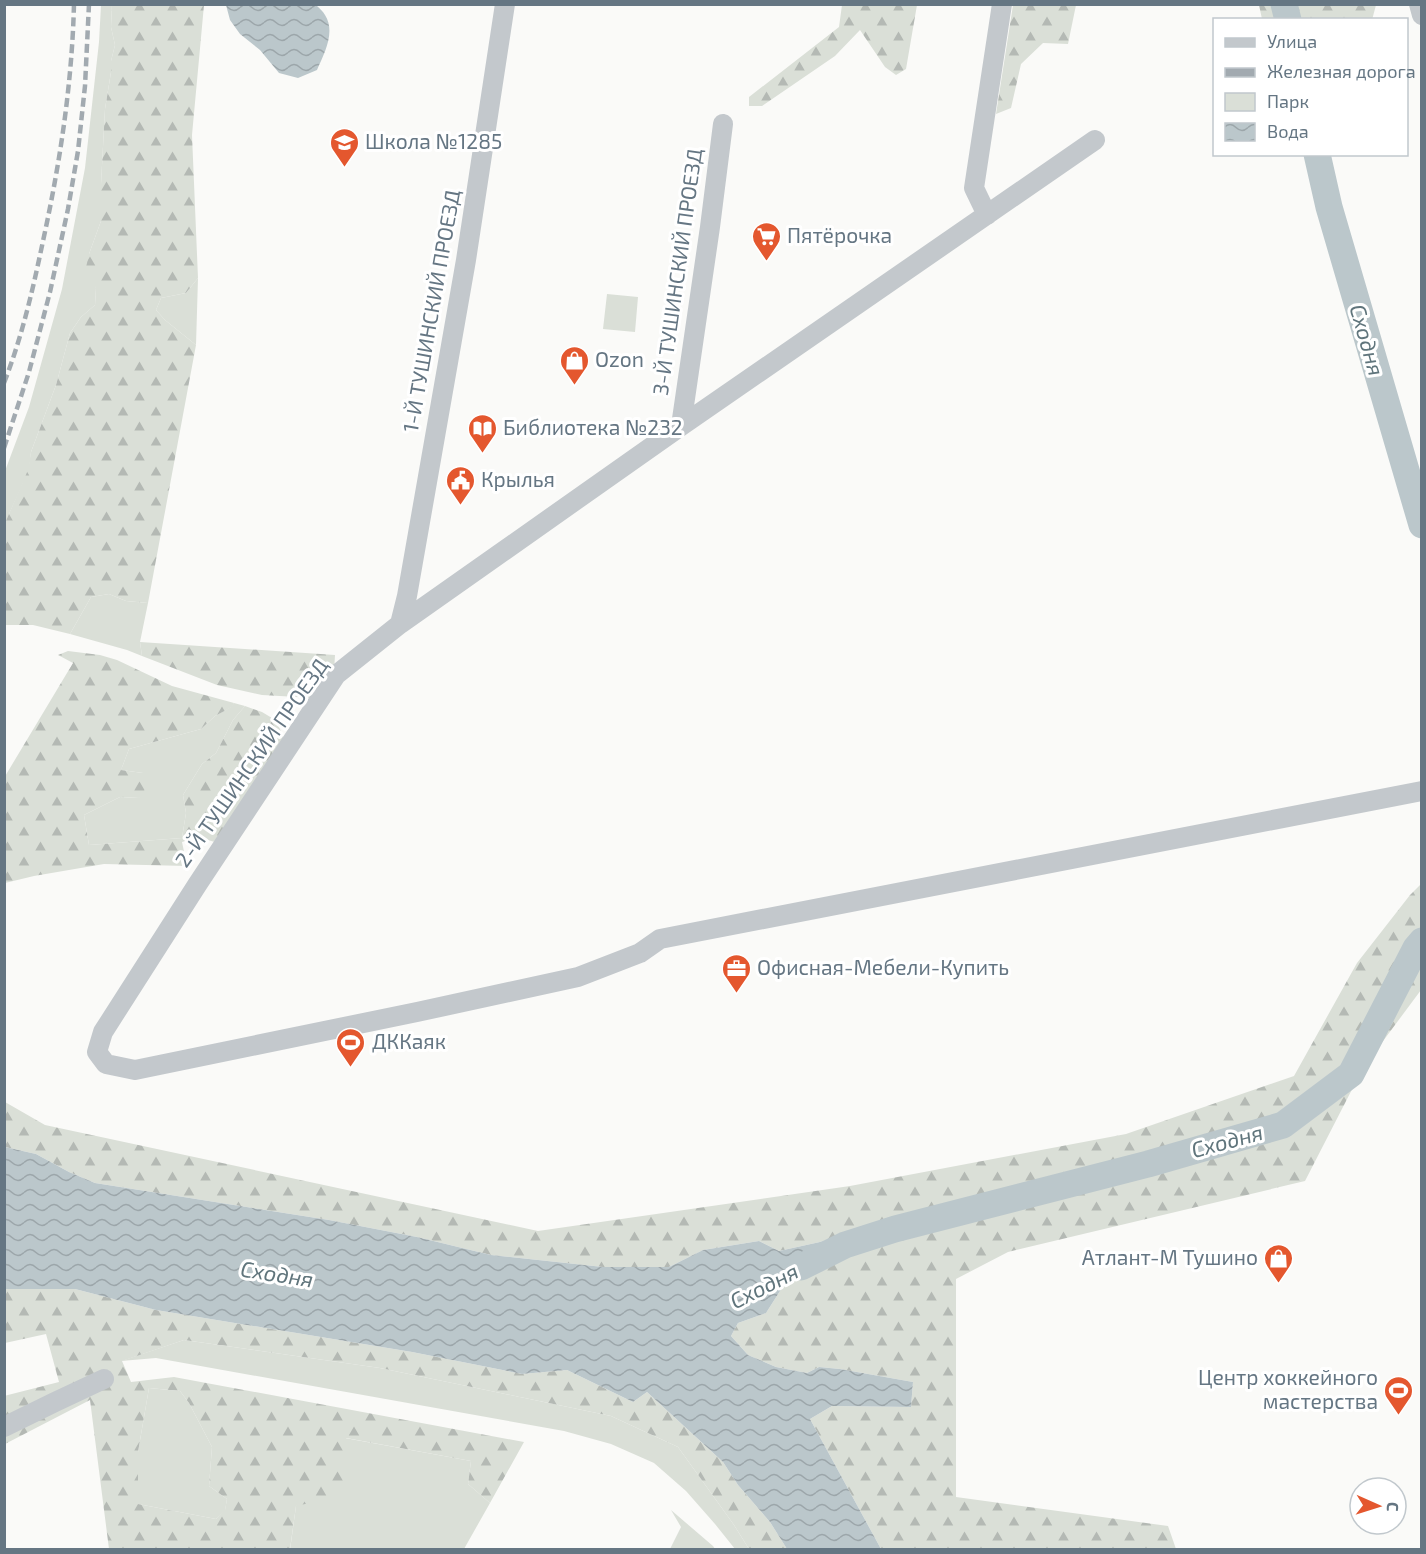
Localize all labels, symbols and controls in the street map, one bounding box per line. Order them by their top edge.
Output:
legend [1213,18,1408,156]
text: Улица [1267,30,1317,52]
text: Железная дорога [1267,60,1416,82]
text: Парк [1267,90,1309,112]
text: Вода [1267,120,1309,142]
school or university icon: Школа №1285 [328,126,360,168]
place label: Школа №1285 [365,128,502,153]
street label: 3-Й ТУШИНСКИЙ ПРОЕЗД [647,147,706,397]
street label: 1-Й ТУШИНСКИЙ ПРОЕЗД [397,188,464,434]
supermarket icon: Пятёрочка [750,220,782,262]
place label: Пятёрочка [787,222,892,247]
water label: Сходня [1345,301,1391,379]
shop icon: Ozon [558,344,590,386]
place label: Ozon [595,346,644,371]
library icon: Библиотека №232 [466,412,498,454]
place label: Библиотека №232 [503,414,683,439]
public building icon: Крылья [444,464,476,506]
place label: Крылья [481,466,555,491]
street label: 2-Й ТУШИНСКИЙ ПРОЕЗД [169,653,332,871]
office icon: Офисная-Мебели-Купить [720,952,752,994]
place label: Офисная-Мебели-Купить [757,954,1009,980]
sports icon: ДККаяк [335,1026,367,1068]
place label: ДККаяк [372,1028,446,1053]
water label: Сходня [1188,1118,1265,1162]
shop icon: Атлант-М Тушино [1263,1242,1295,1284]
place label: Атлант-М Тушино [1082,1244,1258,1270]
water label: Сходня [239,1254,315,1292]
water label: Сходня [725,1257,802,1313]
place label: Центр хоккейного мастерства [1198,1364,1378,1413]
sports icon: Центр хоккейного мастерства [1383,1374,1415,1416]
north arrow [1348,1476,1408,1536]
text: С [1384,1502,1403,1512]

